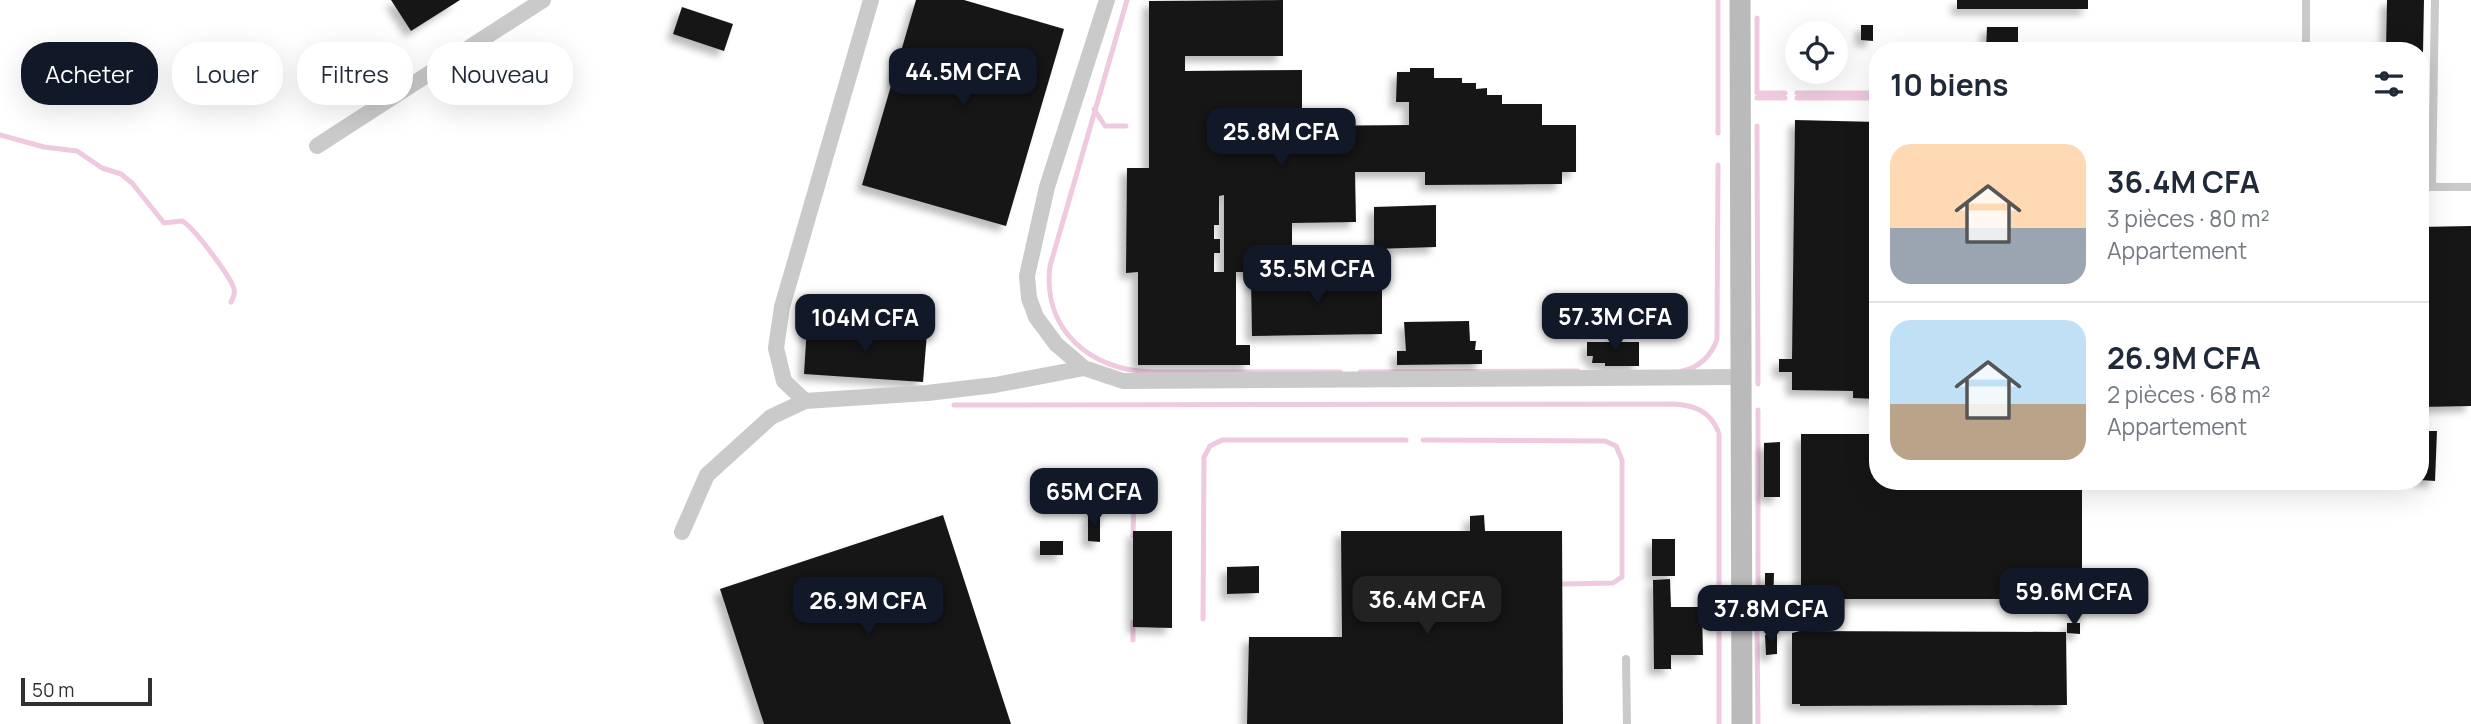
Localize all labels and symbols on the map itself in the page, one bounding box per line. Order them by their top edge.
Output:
pin: 44.5M CFA [883,48,1043,108]
pin: 25.8M CFA [1201,108,1361,168]
pin: 35.5M CFA [1237,246,1397,305]
pin: 104M CFA [793,294,937,354]
pin: 57.3M CFA [1535,294,1695,353]
pin: 65M CFA [1029,468,1159,528]
pin: 59.6M CFA [1994,568,2154,628]
pin: 36.4M CFA [1347,576,1507,636]
pin: 26.9M CFA [788,578,948,637]
pin: 37.8M CFA [1691,586,1851,645]
scale bar [21,675,152,707]

